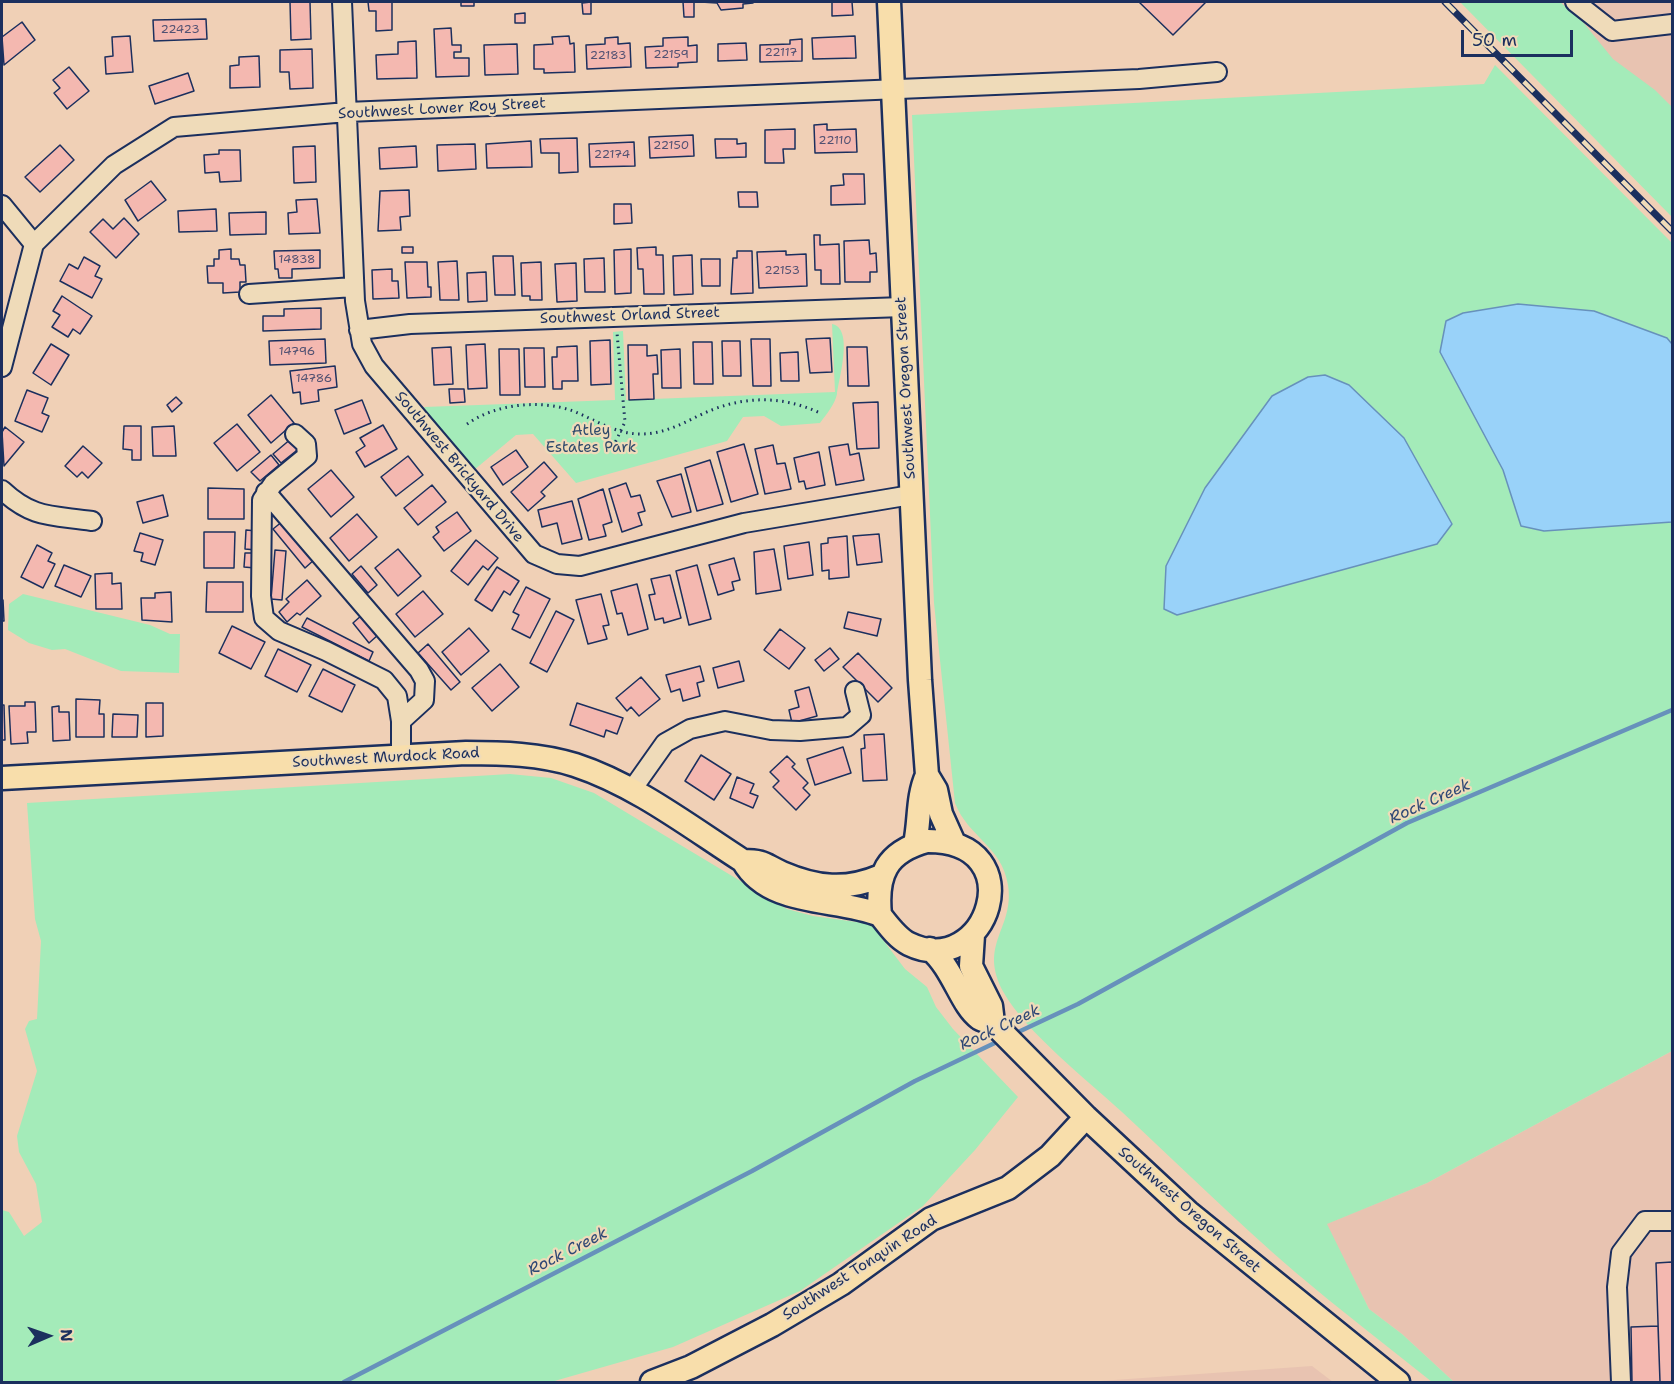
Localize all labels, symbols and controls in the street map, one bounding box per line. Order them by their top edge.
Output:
scale bar [1464,18,1576,56]
house number: 22423 [160,23,200,37]
text: 50 m [1472,28,1517,52]
house number: 22117 [764,46,798,60]
house number: 22159 [653,48,689,62]
house number: 22183 [590,49,626,63]
street label: Southwest Lower Roy Street [338,95,546,123]
house number: 22110 [818,134,852,148]
house number: 22150 [653,139,689,153]
house number: 22174 [594,148,630,162]
house number: 14838 [279,253,315,267]
house number: 22153 [764,264,800,278]
street label: Southwest Oregon Street [892,296,920,480]
street label: Southwest Orland Street [540,304,720,328]
house number: 14796 [279,345,315,359]
house number: 14786 [296,372,332,386]
street label: Southwest Brickyard Drive [391,388,527,546]
park label: Atley Estates Park [546,422,636,457]
street label: Southwest Murdock Road [292,744,480,772]
water label: Rock Creek [1387,776,1473,828]
water label: Rock Creek [957,1001,1043,1055]
street label: Southwest Oregon Street [1114,1143,1264,1277]
street label: Southwest Tonquin Road [780,1211,940,1325]
water label: Rock Creek [525,1224,611,1280]
north arrow [18,1306,78,1366]
text: N [56,1329,77,1342]

